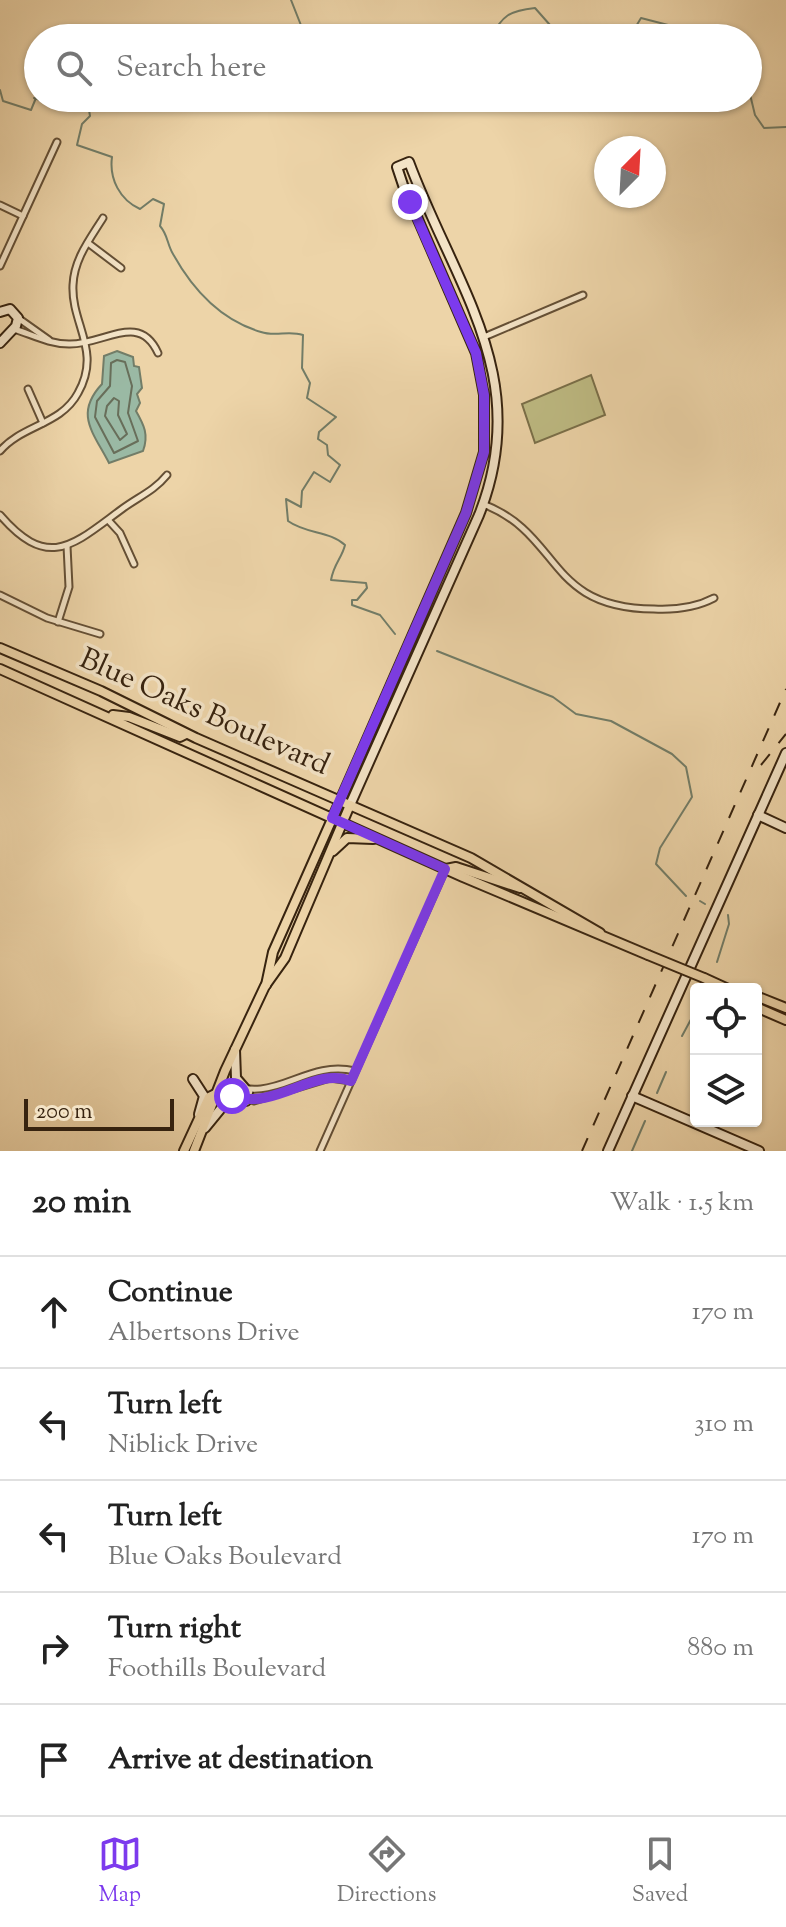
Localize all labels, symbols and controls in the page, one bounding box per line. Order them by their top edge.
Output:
search box [24,24,762,112]
icon: search [52,46,96,90]
text: Search here [116,47,266,90]
north arrow [594,136,666,208]
route end [392,184,428,220]
street label: Blue Oaks Boulevard [72,638,336,788]
map controls [690,983,762,1127]
button: locate [690,983,762,1055]
button: layers [690,1055,762,1127]
route start [214,1078,250,1114]
scale bar [24,1095,174,1131]
text: 200 m [36,1097,92,1129]
text: 20 min [32,1179,131,1228]
text: Walk · 1.5 km [610,1185,754,1222]
text: Continue [108,1272,233,1315]
icon: ahead [32,1290,76,1334]
text: 170 m [692,1294,754,1331]
text: Albertsons Drive [108,1315,300,1352]
text: Turn left [108,1384,222,1427]
icon: left [32,1402,76,1446]
text: 310 m [694,1406,754,1443]
text: Niblick Drive [108,1427,258,1464]
text: Turn left [108,1496,222,1539]
icon: left [32,1514,76,1558]
text: 170 m [692,1518,754,1555]
text: Blue Oaks Boulevard [108,1539,342,1576]
text: Turn right [108,1608,241,1651]
icon: right [32,1626,76,1670]
text: 880 m [687,1630,754,1667]
text: Foothills Boulevard [108,1651,326,1688]
icon: arrive [32,1738,76,1782]
text: Arrive at destination [108,1739,373,1782]
tab: Map [98,1832,142,1912]
tab: Directions [337,1832,436,1912]
tab: Saved [632,1832,688,1912]

